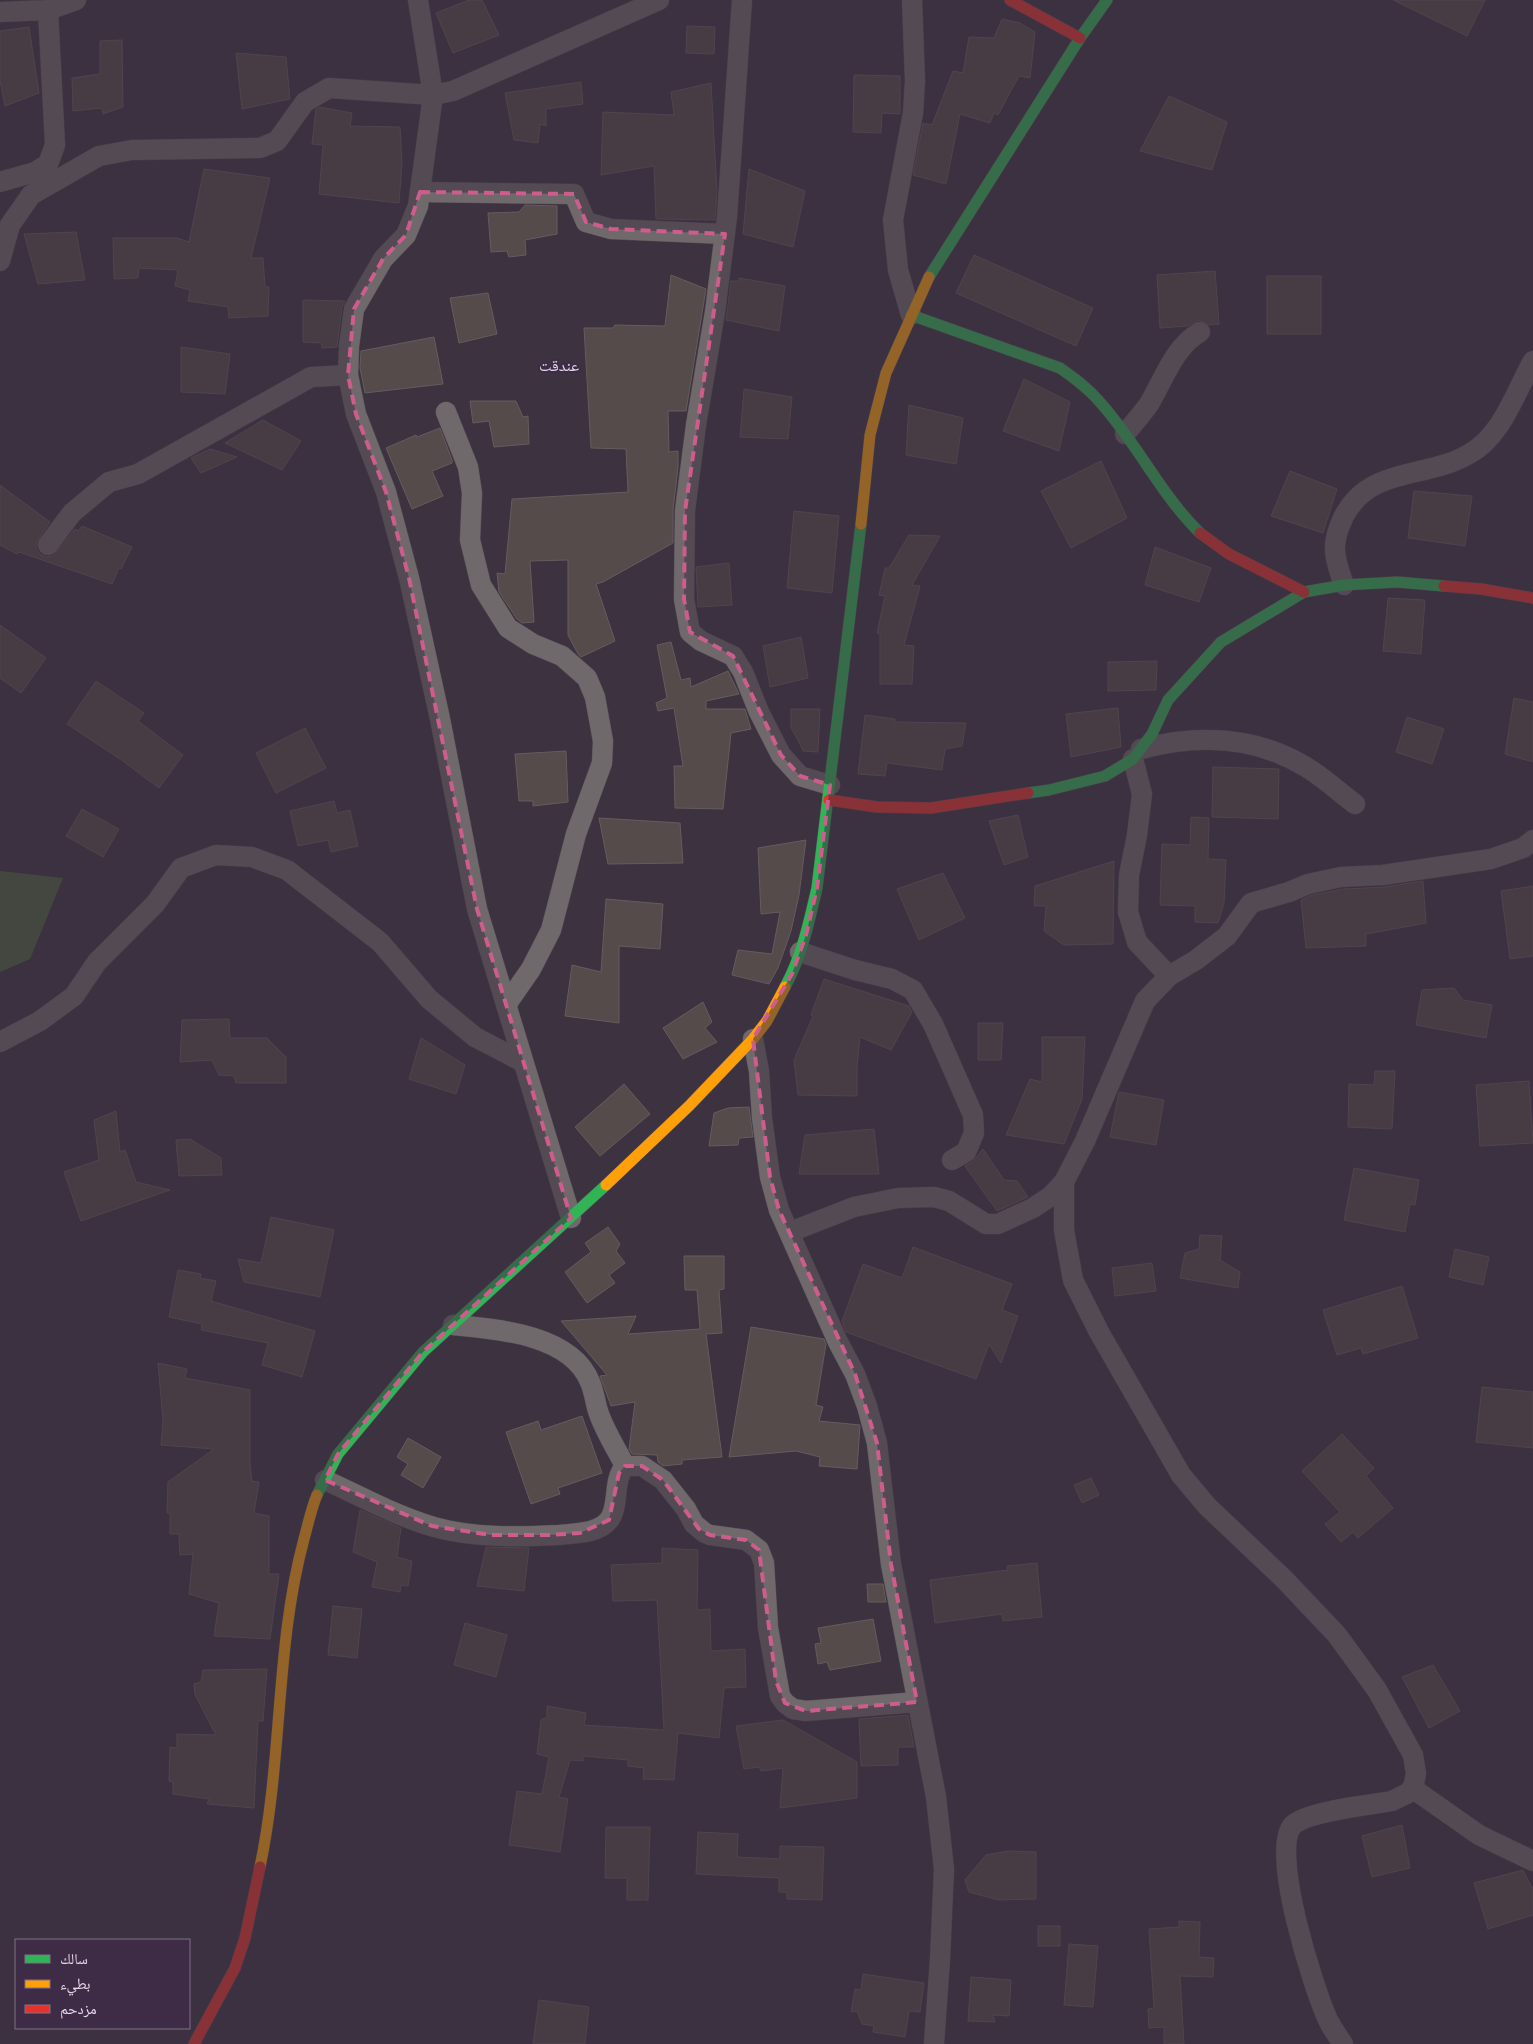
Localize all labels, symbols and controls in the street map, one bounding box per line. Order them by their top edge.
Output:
district label: عندقت [539,355,579,375]
legend [15,1939,190,2029]
text: سالك [60,1949,88,1968]
text: بطيء [60,1974,90,1996]
text: مزدحم [60,1999,97,2019]

